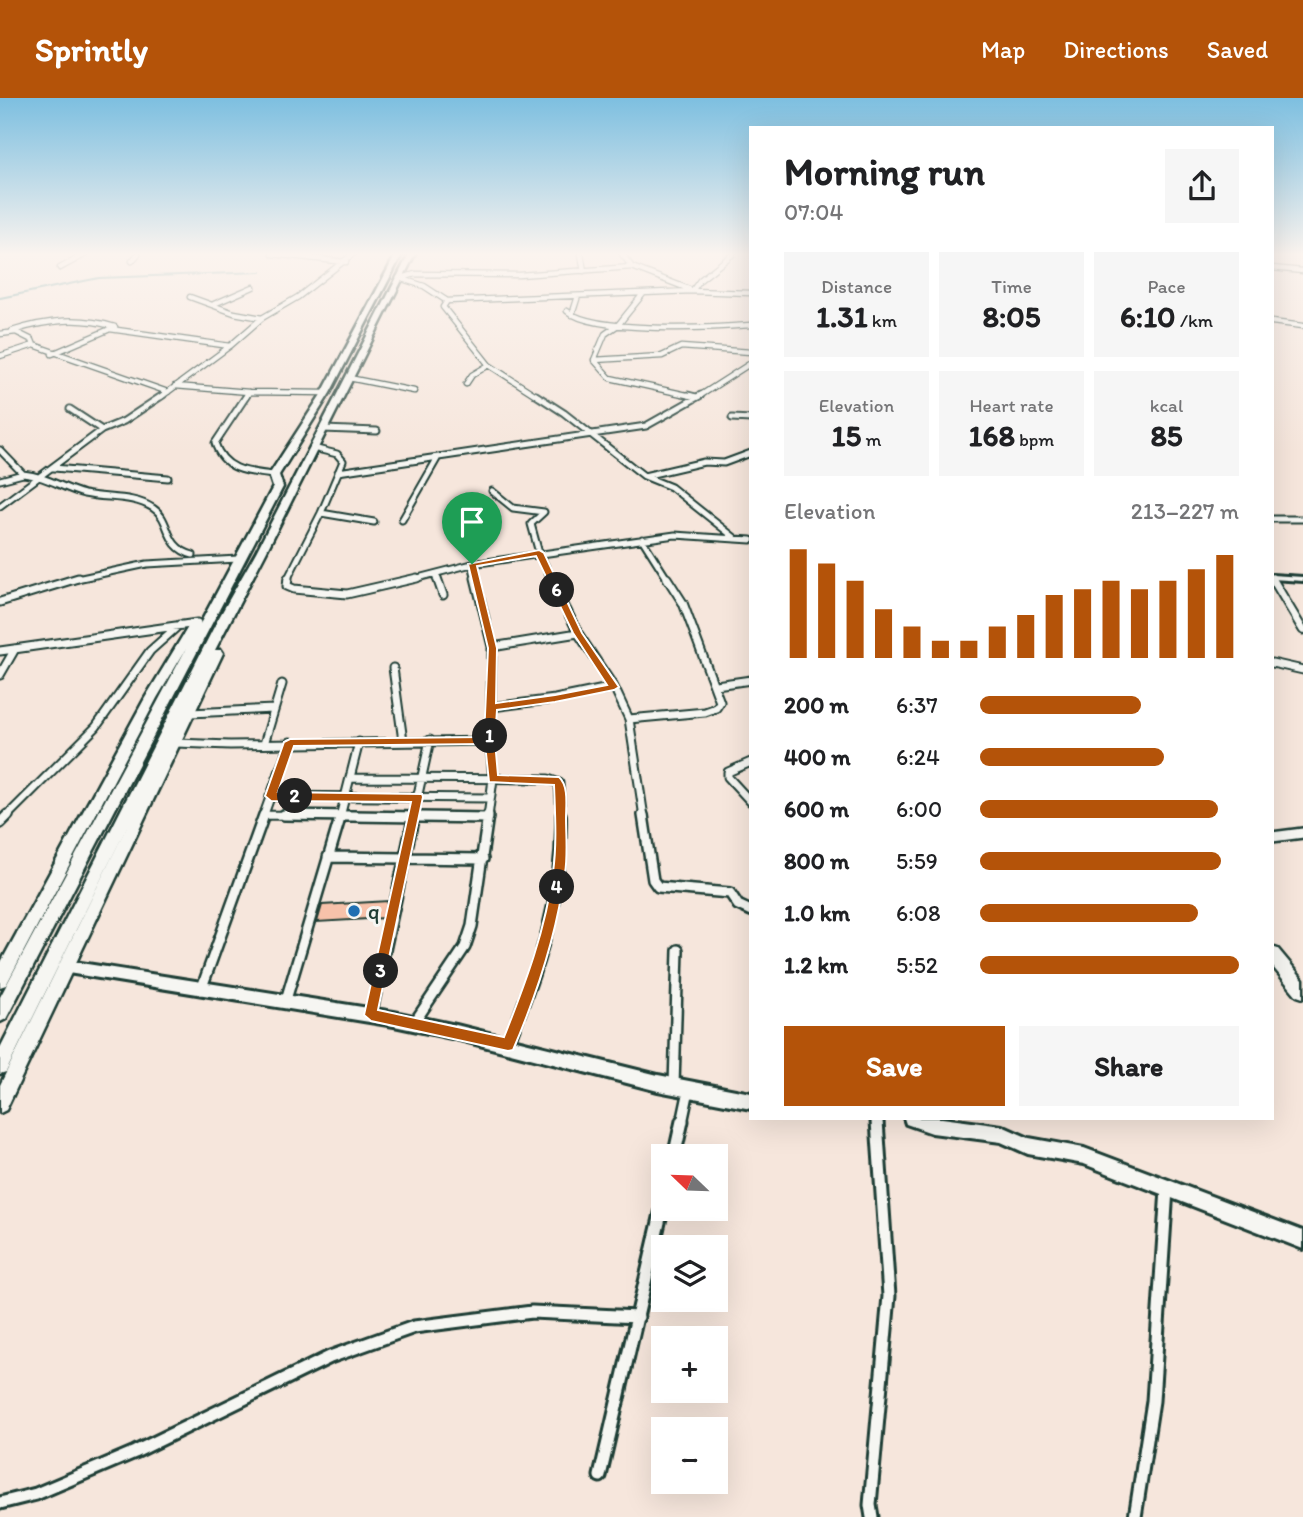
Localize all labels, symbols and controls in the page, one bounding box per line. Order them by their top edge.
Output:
text: Sprintly [35,30,148,69]
text: Map [981,35,1025,64]
text: Directions [1063,35,1169,64]
text: Saved [1207,35,1268,64]
text: Morning run [784,149,985,195]
button: share [1165,149,1239,223]
text: 07:04 [784,198,843,226]
text: Distance [821,275,892,298]
text: Time [991,275,1032,298]
text: Pace [1147,275,1186,298]
text: 1.31 [816,298,868,335]
text: 8:05 [982,298,1041,335]
text: 6:10 [1120,298,1176,335]
text: km [868,309,897,332]
text: /km [1176,309,1213,332]
text: Elevation [819,394,894,417]
text: Heart rate [969,394,1054,417]
text: kcal [1150,394,1183,417]
text: 15 [832,417,861,454]
text: 168 [969,417,1015,454]
text: 85 [1150,417,1183,454]
text: m [861,428,881,451]
text: bpm [1015,428,1054,451]
pin [442,492,502,564]
text: Elevation [784,497,875,525]
text: 213–227 m [1131,497,1239,525]
icon: arrive [453,503,491,541]
pin: 6 [540,573,574,608]
text: 6 [551,578,562,601]
text: 200 m [784,691,849,719]
text: 6:37 [896,691,938,719]
pin: 1 [472,718,508,754]
text: 1 [485,724,494,747]
text: 400 m [784,743,851,771]
text: 6:24 [896,743,940,771]
pin: 2 [278,778,312,814]
text: 2 [290,784,300,807]
text: 600 m [784,795,849,823]
text: 6:00 [896,795,942,823]
text: 800 m [784,847,849,875]
text: 5:59 [896,847,938,875]
pin: 4 [540,870,574,904]
text: 4 [551,875,562,898]
place label: q [368,897,380,925]
text: 1.0 km [784,899,850,927]
text: 6:08 [896,899,941,927]
marker: q [346,903,362,919]
text: 1.2 km [784,951,848,979]
text: 5:52 [896,951,938,979]
pin: 3 [364,954,398,988]
text: 3 [375,959,386,982]
button: Save [784,1026,1005,1106]
button: Share [1019,1026,1239,1106]
north arrow [651,1144,728,1222]
map controls [651,1144,728,1494]
button: layers [651,1235,728,1312]
button: + [651,1326,728,1403]
button: − [651,1417,728,1494]

